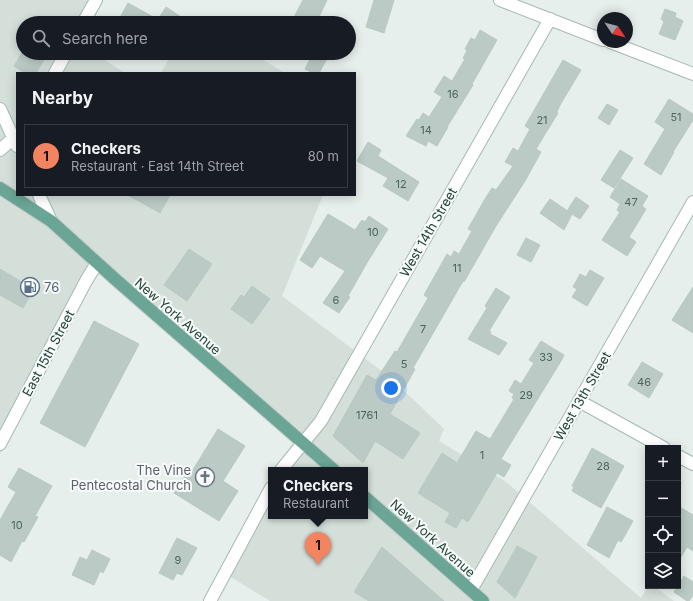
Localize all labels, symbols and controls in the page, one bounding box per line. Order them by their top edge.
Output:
north arrow [597,12,633,48]
search box [16,16,356,60]
icon: search [30,27,52,49]
text: Search here [62,29,148,48]
house number: 16 [447,87,459,101]
text: Nearby [32,88,93,108]
house number: 51 [670,110,682,124]
house number: 21 [536,113,548,127]
house number: 14 [420,123,432,137]
text: Checkers [71,139,141,158]
text: 1 [43,148,49,164]
text: 80 m [308,148,339,164]
text: Restaurant · East 14th Street [71,158,244,174]
house number: 12 [395,177,407,191]
street label: West 14th Street [396,184,460,280]
house number: 47 [624,195,638,209]
house number: 10 [367,225,379,239]
house number: 11 [453,261,461,275]
street label: New York Avenue [132,274,224,358]
fuel station icon: 76 [19,276,41,298]
place label: 76 [44,279,59,295]
house number: 6 [333,293,340,307]
street label: East 15th Street [19,307,77,399]
house number: 7 [420,322,426,336]
street label: West 13th Street [550,349,614,443]
house number: 33 [539,350,553,364]
house number: 5 [401,357,408,371]
house number: 46 [637,375,651,389]
your location [381,378,401,398]
house number: 29 [519,388,533,402]
house number: 1761 [356,408,378,422]
map controls [645,445,681,589]
button: + [645,445,681,481]
house number: 1 [480,448,484,462]
house number: 28 [596,459,610,473]
place label: The Vine Pentecostal Church [71,462,191,493]
church icon: The Vine Pentecostal Church [194,466,216,488]
popup [268,467,368,519]
text: Checkers [283,476,353,495]
button: − [645,481,681,517]
text: Restaurant [283,495,349,511]
street label: New York Avenue [387,496,479,580]
button: locate [645,517,681,553]
house number: 10 [11,518,23,532]
pin: 1 [305,532,331,565]
house number: 9 [175,553,182,567]
button: layers [645,553,681,589]

